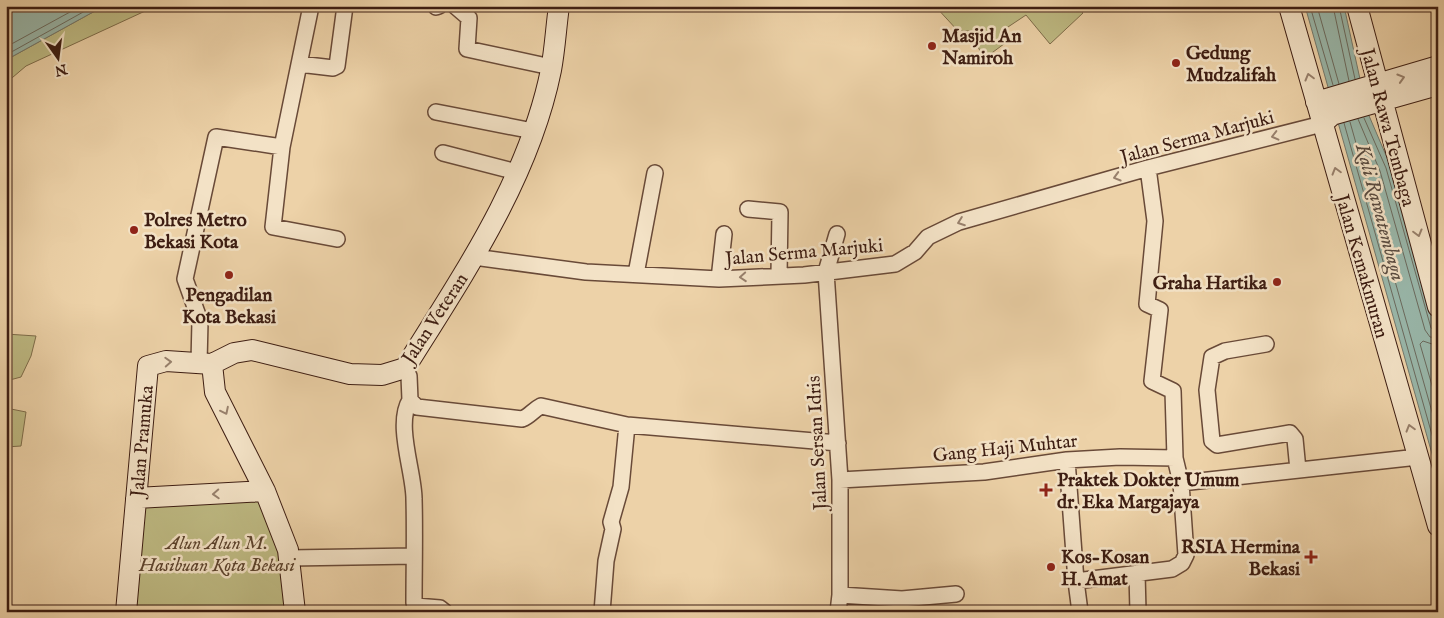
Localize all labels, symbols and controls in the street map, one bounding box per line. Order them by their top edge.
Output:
place label: Masjid An Namiroh [941,25,1022,71]
north arrow [32,32,82,82]
marker: Masjid An Namiroh [926,40,938,52]
place label: Gedung Mudzalifah [1186,42,1277,88]
street label: Jalan Rawa Tembaga [1354,44,1420,210]
marker: Gedung Mudzalifah [1170,57,1182,69]
text: N [53,59,70,80]
one-way arrow [1304,73,1314,81]
one-way arrow [1396,73,1405,83]
street label: Jalan Serma Marjuki [1116,106,1277,171]
one-way arrow [1270,130,1279,141]
water label: Kali Rawatembaga [1348,140,1410,284]
one-way arrow [1331,168,1341,176]
one-way arrow [1113,171,1122,182]
street label: Jalan Kemakmuran [1329,190,1393,341]
place label: Polres Metro Bekasi Kota [144,209,247,255]
one-way arrow [957,216,966,226]
marker: Polres Metro Bekasi Kota [128,224,140,236]
one-way arrow [1412,228,1422,236]
street label: Jalan Serma Marjuki [722,234,884,272]
marker: Pengadilan Kota Bekasi [223,269,235,281]
street label: Jalan Veteran [396,269,474,371]
one-way arrow [739,272,747,283]
place label: Graha Hartika [1153,272,1268,296]
marker: Graha Hartika [1271,276,1283,288]
place label: Pengadilan Kota Bekasi [182,284,276,330]
one-way arrow [164,357,172,368]
street label: Jalan Sersan Idris [802,375,834,513]
street label: Jalan Pramuka [126,384,160,500]
one-way arrow [219,406,229,415]
one-way arrow [1405,424,1416,433]
street label: Gang Haji Muhtar [932,429,1079,469]
place label: Praktek Dokter Umum dr. Eka Margajaya [1057,469,1240,515]
marker: Praktek Dokter Umum dr. Eka Margajaya [1039,483,1053,497]
one-way arrow [212,489,220,499]
park label: Alun Alun M. Hasibuan Kota Bekasi [138,532,296,578]
place label: RSIA Hermina Bekasi [1181,536,1301,582]
place label: Kos-Kosan H. Amat [1061,546,1149,592]
marker: RSIA Hermina Bekasi [1304,550,1318,564]
marker: Kos-Kosan H. Amat [1045,561,1057,573]

